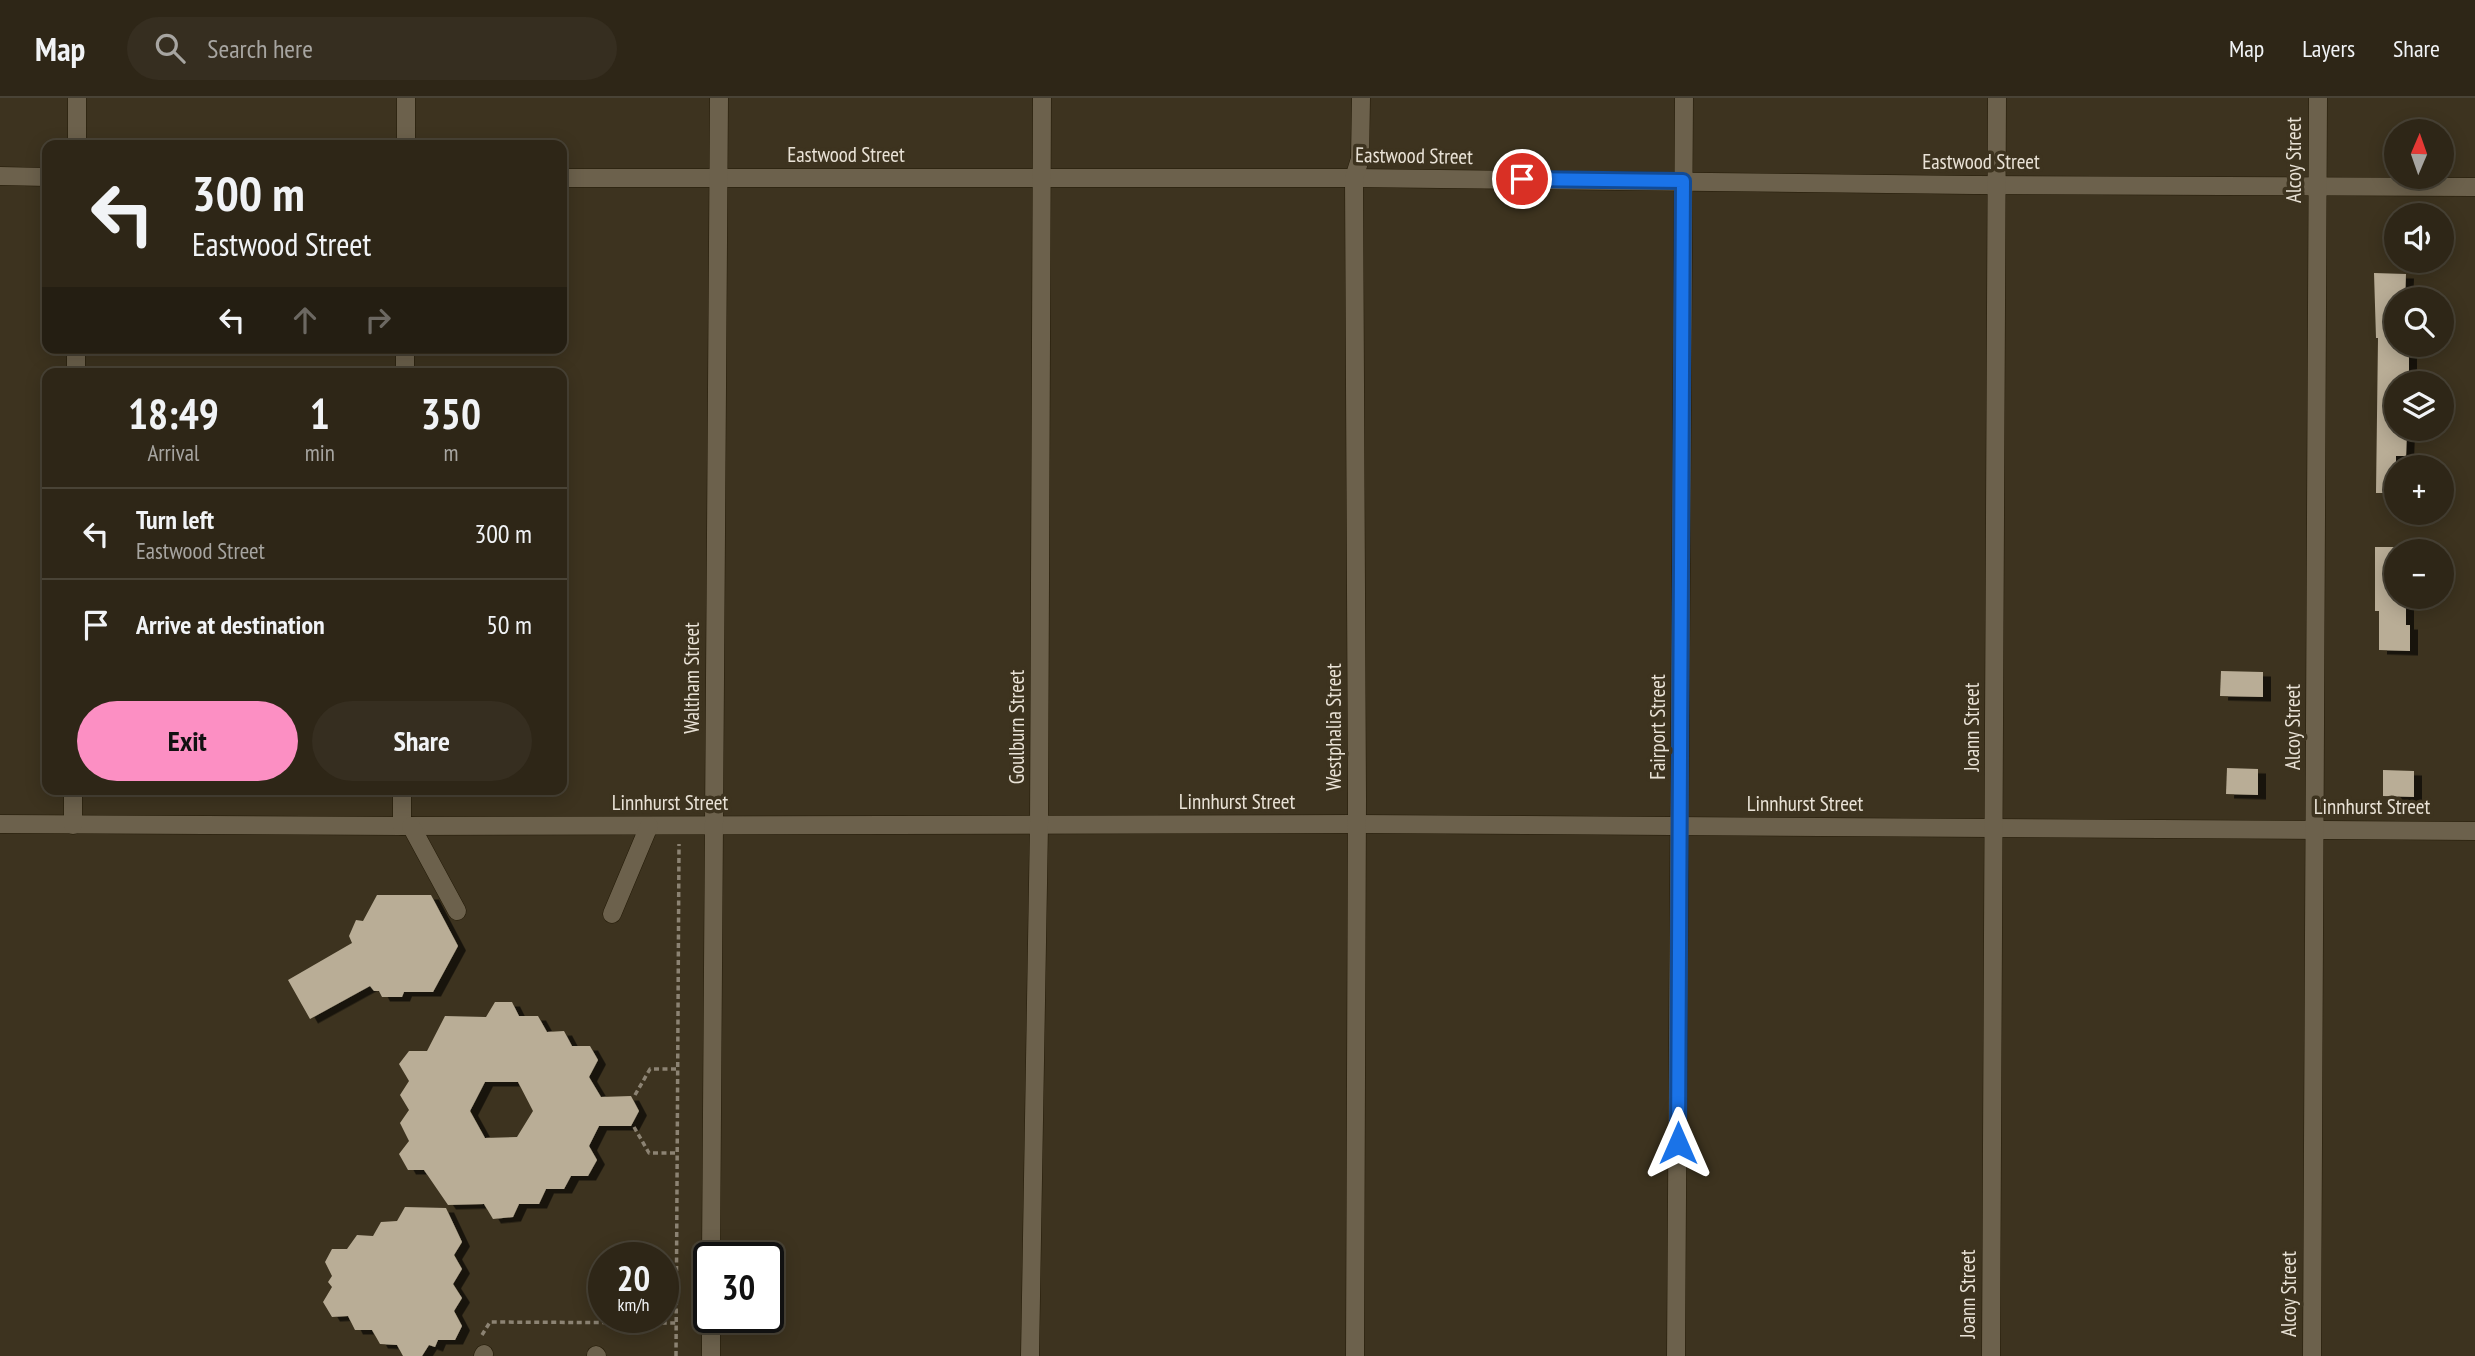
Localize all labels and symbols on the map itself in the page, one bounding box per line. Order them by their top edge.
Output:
street label: Alcoy Street [2280,117,2307,203]
north arrow [2384,119,2454,189]
street label: Eastwood Street [787,141,905,168]
street label: Eastwood Street [1355,141,1473,170]
street label: Eastwood Street [1922,148,2040,175]
pin [1492,149,1552,209]
street label: Waltham Street [678,622,705,734]
street label: Westphalia Street [1320,663,1347,791]
street label: Goulburn Street [1003,670,1030,784]
street label: Fairport Street [1644,674,1671,780]
street label: Joann Street [1958,682,1985,772]
street label: Alcoy Street [2279,684,2306,770]
street label: Linnhurst Street [1179,788,1296,815]
street label: Linnhurst Street [612,789,729,816]
street label: Linnhurst Street [1747,790,1864,817]
street label: Linnhurst Street [2314,793,2431,820]
position arrow [1641,1106,1715,1180]
speed limit sign: 30 [693,1242,784,1333]
street label: Joann Street [1954,1249,1981,1339]
street label: Alcoy Street [2275,1251,2302,1337]

